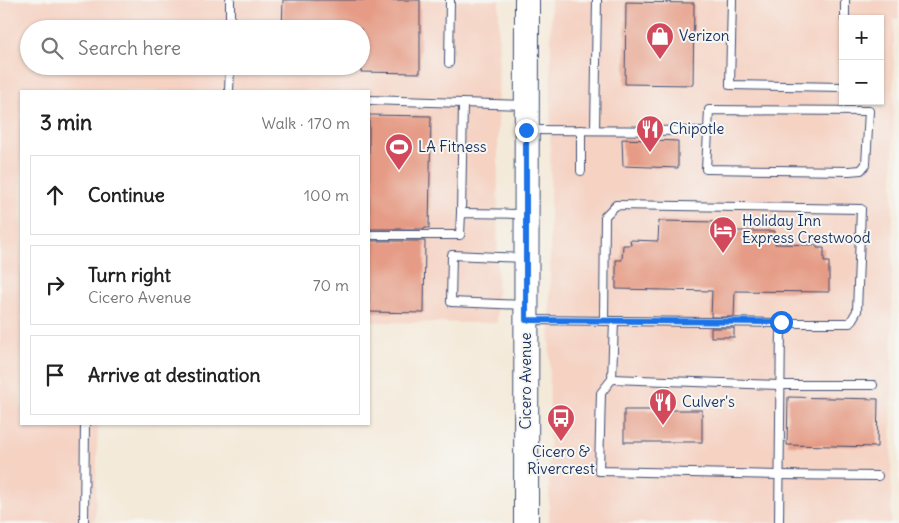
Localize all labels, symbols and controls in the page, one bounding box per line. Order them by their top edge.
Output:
map controls [839,15,884,105]
button: + [839,15,884,60]
search box [20,20,370,75]
shop icon: Verizon [645,21,675,60]
place label: Verizon [679,26,730,45]
icon: search [38,34,66,62]
text: Search here [78,36,181,60]
button: − [839,60,884,105]
text: 3 min [40,109,92,136]
text: Walk · 170 m [261,113,350,133]
restaurant icon: Chipotle [635,114,665,153]
route end [515,119,538,142]
place label: Chipotle [669,119,724,138]
sports icon: LA Fitness [384,132,414,171]
place label: LA Fitness [418,137,487,156]
icon: ahead [41,181,69,209]
text: Continue [88,183,165,207]
text: 100 m [304,185,349,205]
place label: Holiday Inn Express Crestwood [742,211,871,247]
hotel icon: Holiday Inn Express Crestwood [708,215,738,254]
text: Turn right [88,263,171,287]
icon: right [41,271,69,299]
text: 70 m [313,275,349,295]
text: Cicero Avenue [88,287,191,307]
route start [770,311,793,334]
street label: Cicero Avenue [516,333,535,429]
icon: arrive [41,361,69,389]
text: Arrive at destination [88,363,261,387]
restaurant icon: Culver's [648,387,678,426]
place label: Culver's [682,392,735,411]
bus stop icon: Cicero & Rivercrest [546,403,576,442]
place label: Cicero & Rivercrest [527,442,595,478]

